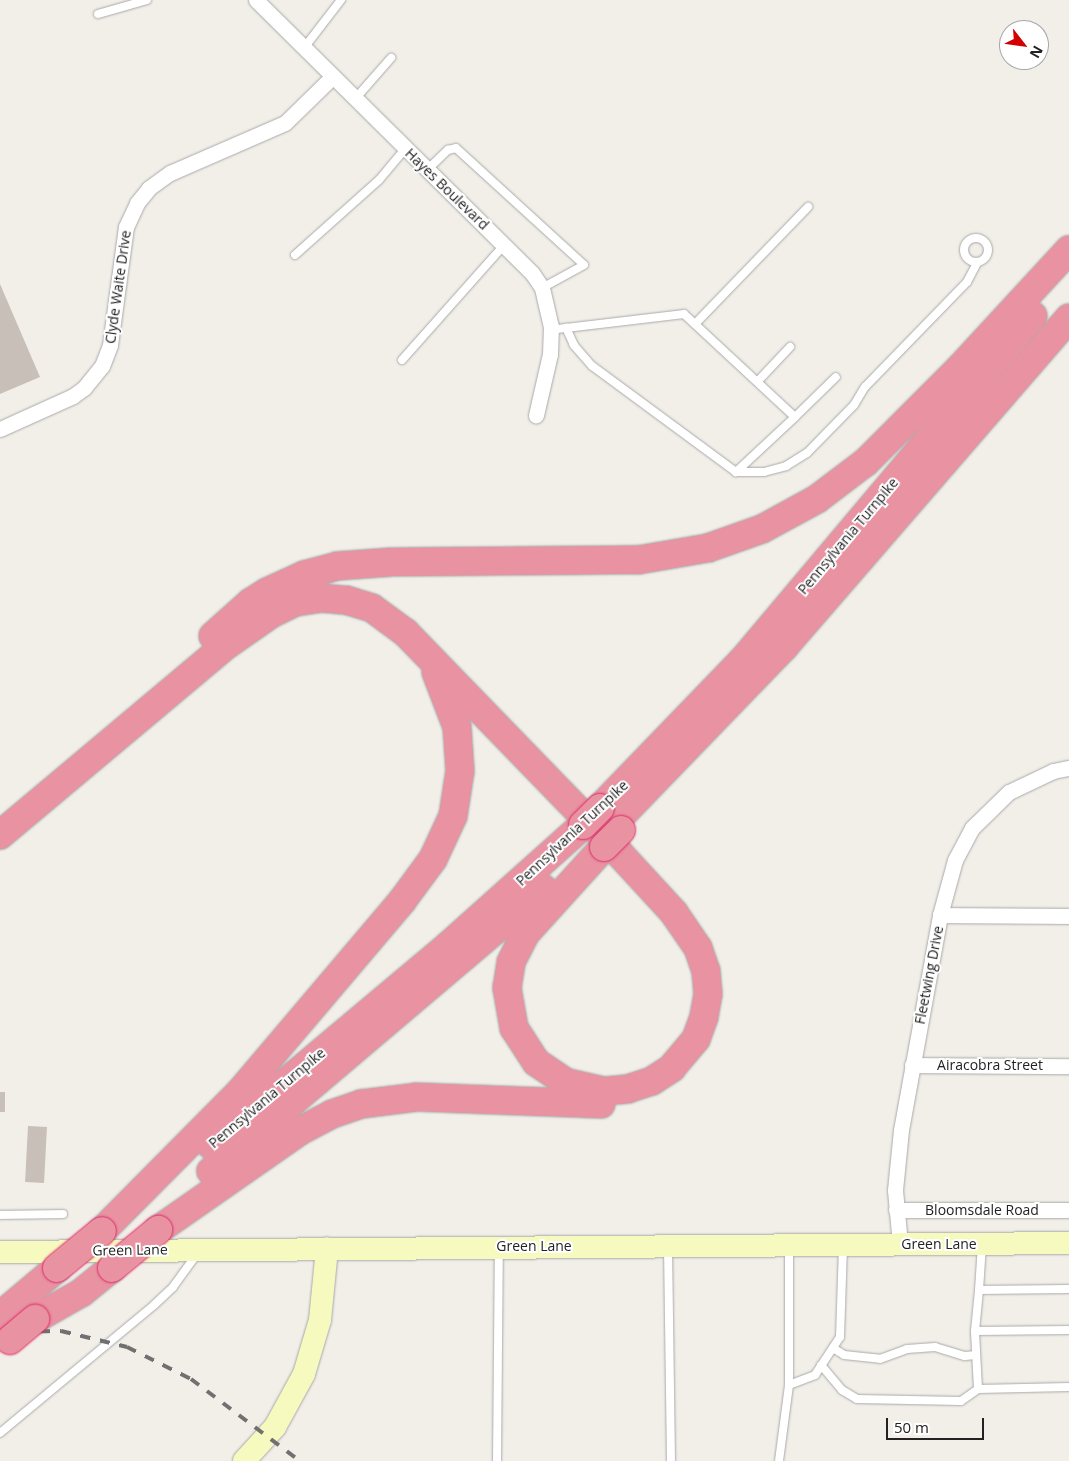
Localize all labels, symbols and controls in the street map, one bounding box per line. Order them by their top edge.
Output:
north arrow [999,20,1049,70]
text: N [1025,43,1048,62]
street label: Hayes Boulevard [402,145,492,233]
street label: Clyde Waite Drive [102,229,134,345]
street label: Pennsylvania Turnpike [794,474,902,598]
street label: Pennsylvania Turnpike [513,777,631,889]
street label: Fleetwing Drive [911,924,947,1026]
street label: Pennsylvania Turnpike [205,1044,329,1152]
street label: Airacobra Street [937,1057,1043,1073]
street label: Bloomsdale Road [925,1202,1039,1218]
street label: Green Lane [901,1236,977,1252]
street label: Green Lane [496,1238,572,1254]
street label: Green Lane [92,1241,168,1259]
scale bar [889,1408,986,1440]
text: 50 m [894,1417,929,1437]

